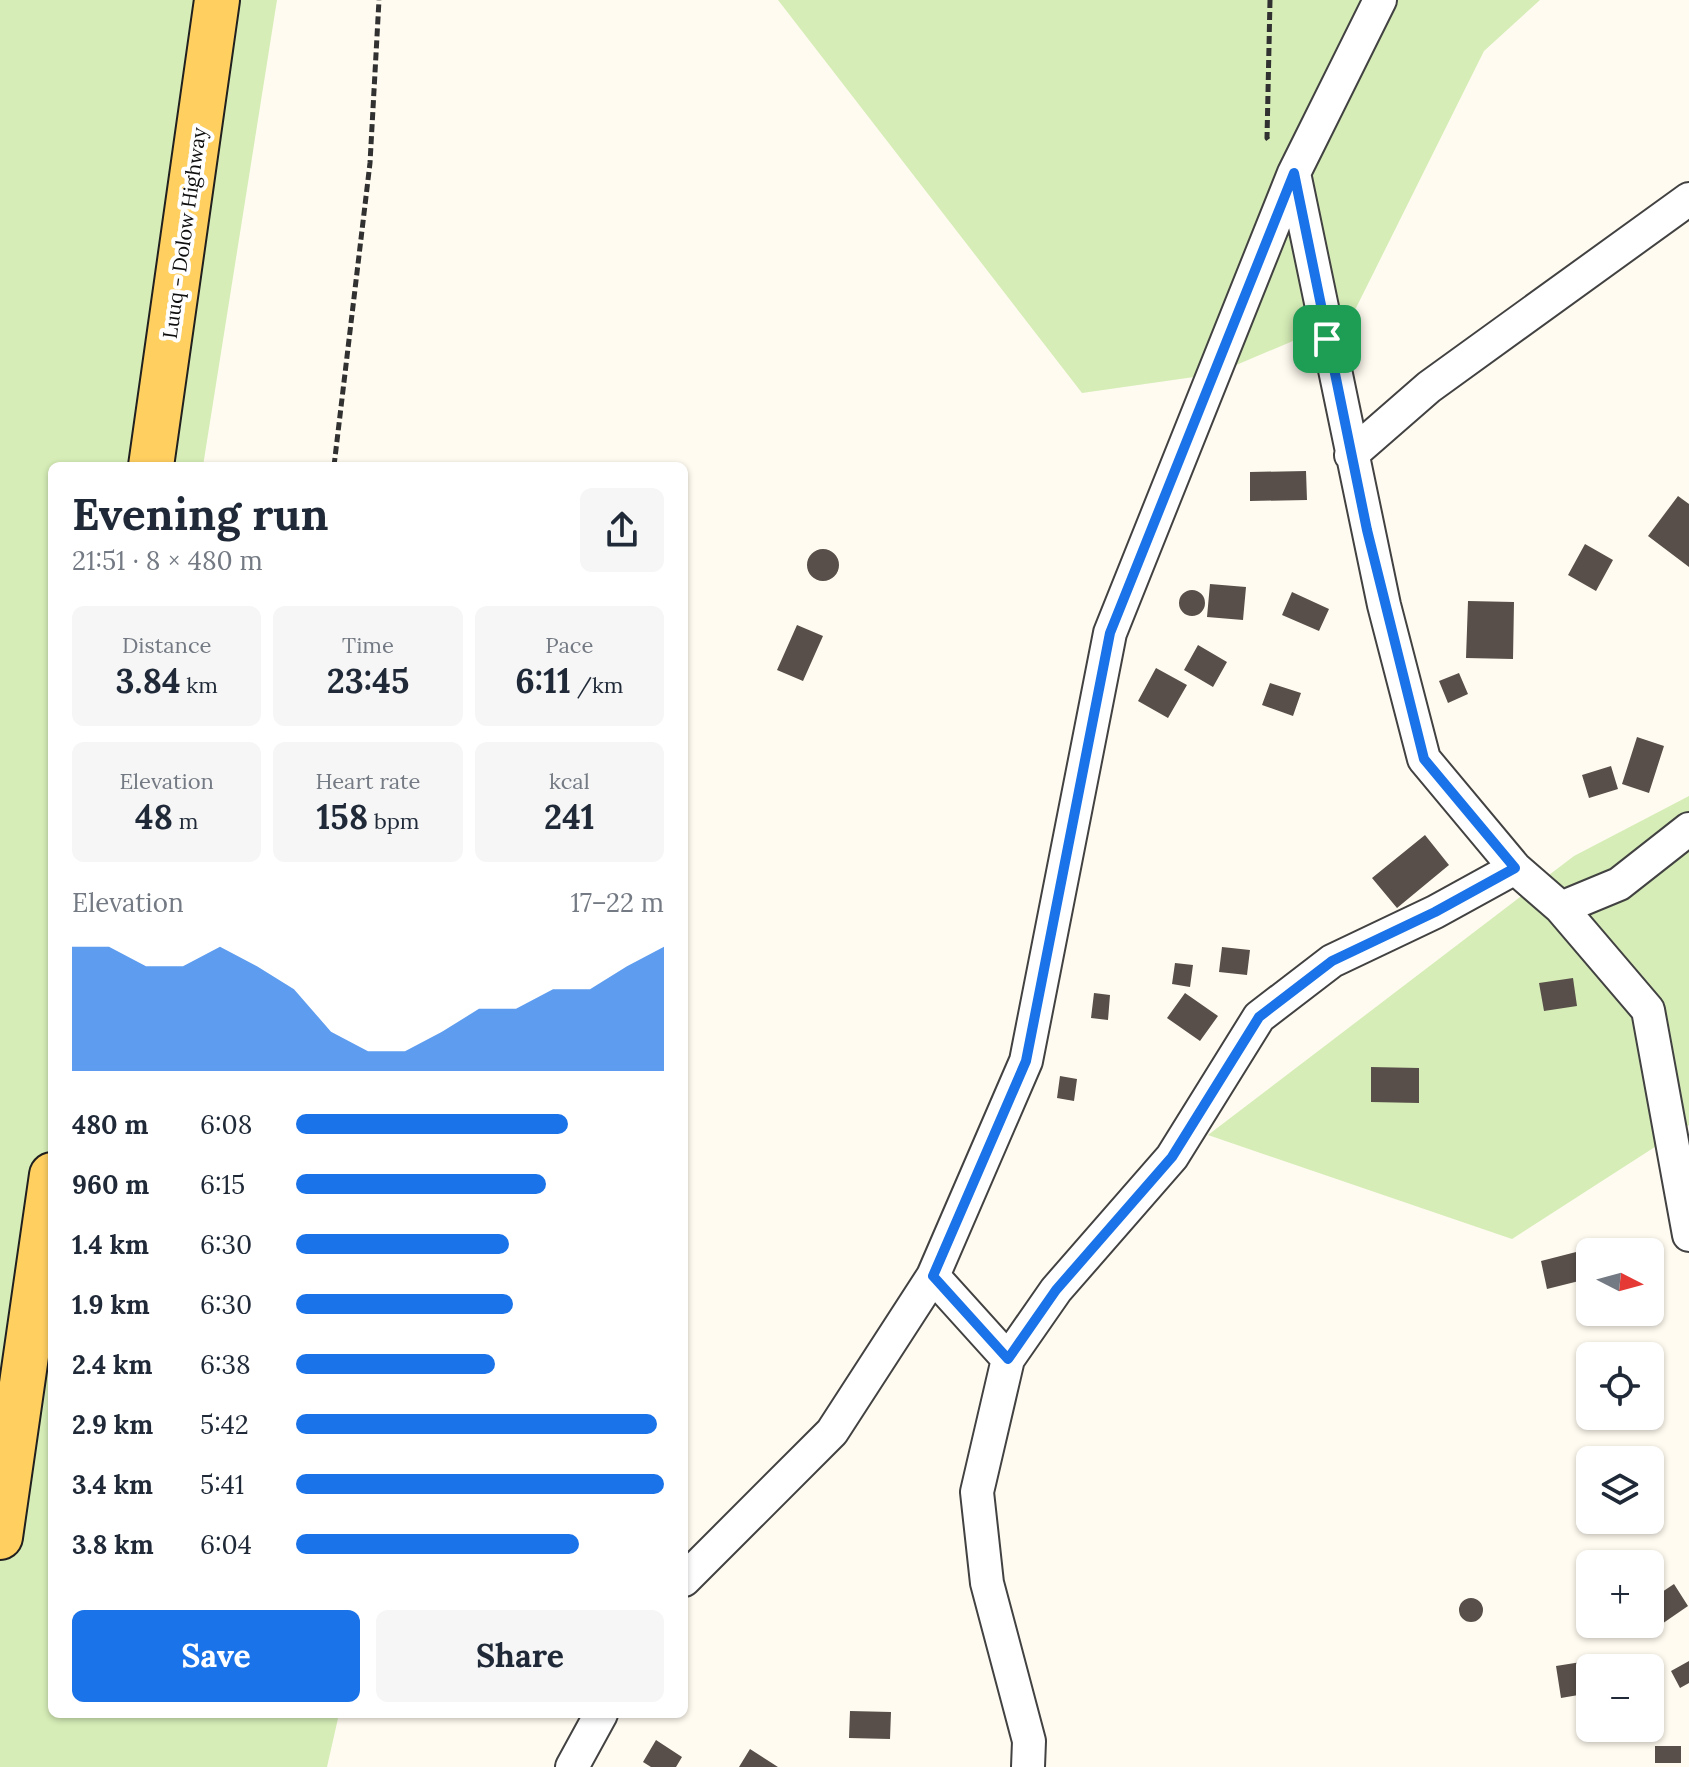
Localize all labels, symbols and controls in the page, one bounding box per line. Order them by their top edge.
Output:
street label: Luuq - Dolow Highway [157,125,211,340]
pin [1293,305,1361,373]
icon: arrive [1305,317,1349,361]
text: Evening run [72,486,329,542]
button: share [580,488,664,572]
text: 21:51 · 8 × 480 m [72,544,263,577]
text: Distance [122,631,211,659]
text: Time [342,631,394,659]
text: Pace [545,631,593,659]
text: 3.84 [116,659,181,702]
text: 23:45 [327,659,409,702]
text: 6:11 [515,659,571,702]
text: km [181,671,218,699]
text: /km [571,671,623,699]
text: Elevation [119,767,214,795]
text: Heart rate [316,767,420,795]
text: kcal [549,767,590,795]
text: 48 [135,795,173,838]
text: 158 [316,795,368,838]
text: 241 [544,795,595,838]
text: m [173,807,198,835]
text: bpm [368,807,420,835]
text: Elevation [72,886,184,919]
text: 17–22 m [571,886,664,919]
text: 480 m [72,1108,148,1141]
text: 6:08 [200,1108,252,1141]
text: 960 m [72,1168,149,1201]
text: 6:15 [200,1168,245,1201]
text: 1.4 km [72,1228,149,1261]
text: 6:30 [200,1228,252,1261]
north arrow [1576,1238,1664,1326]
map controls [1576,1238,1664,1742]
text: 1.9 km [72,1288,150,1321]
text: 6:30 [200,1288,252,1321]
button: locate [1576,1342,1664,1430]
text: 2.4 km [72,1348,152,1381]
text: 6:38 [200,1348,251,1381]
text: 2.9 km [72,1408,153,1441]
text: 5:42 [200,1408,249,1441]
button: layers [1576,1446,1664,1534]
text: 3.4 km [72,1468,153,1501]
text: 5:41 [200,1468,244,1501]
text: 3.8 km [72,1528,154,1561]
text: 6:04 [200,1528,252,1561]
button: + [1576,1550,1664,1638]
button: Save [72,1610,360,1702]
button: Share [376,1610,664,1702]
button: − [1576,1654,1664,1742]

